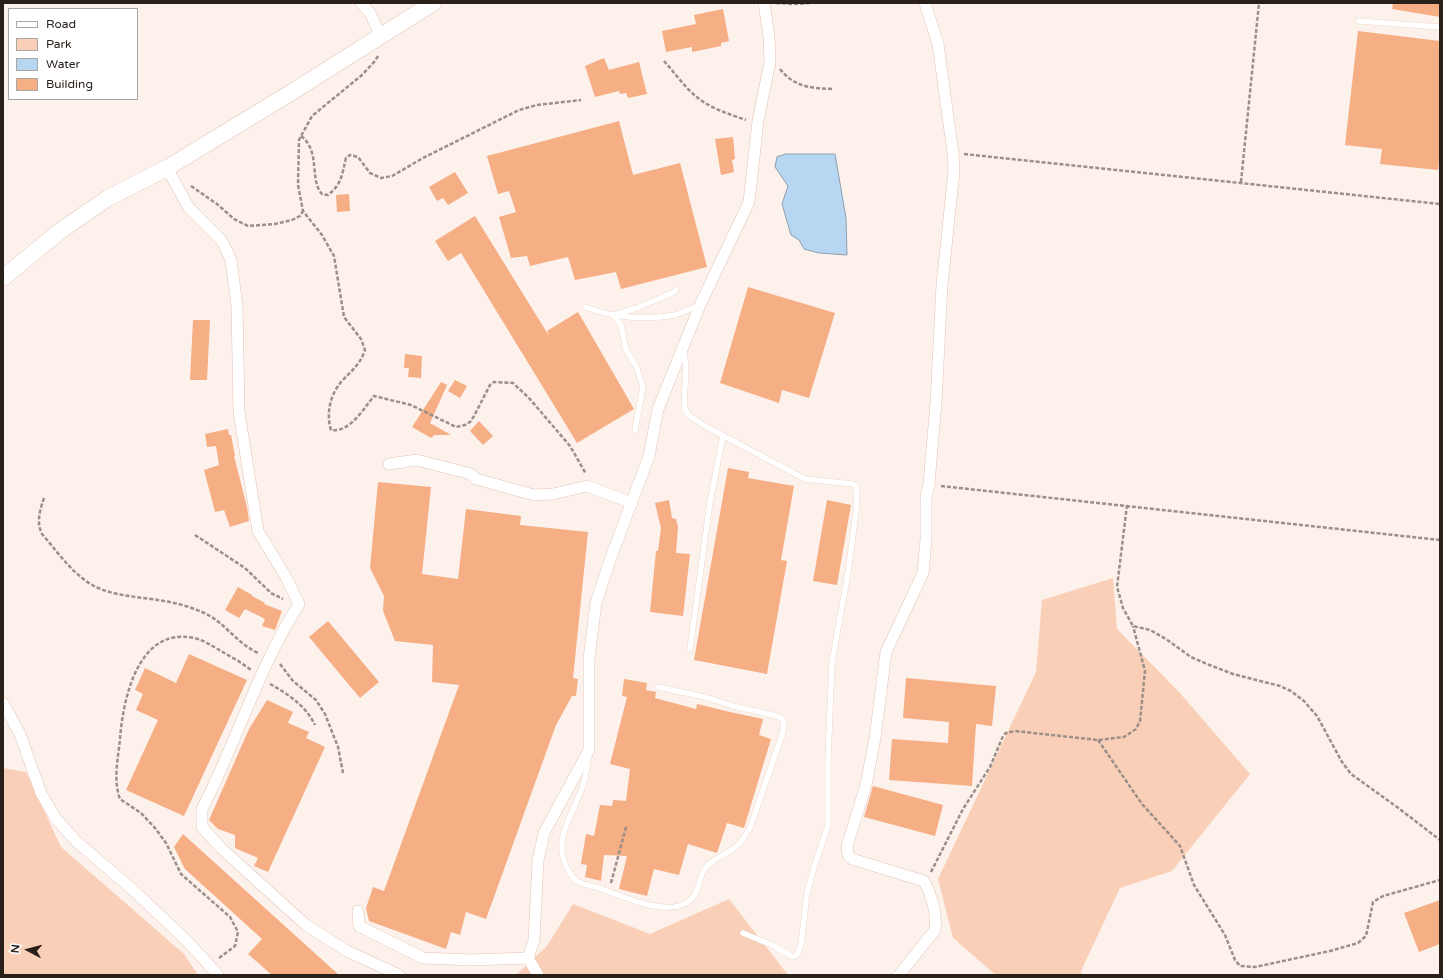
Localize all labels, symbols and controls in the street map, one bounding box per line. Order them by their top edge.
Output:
legend [8,8,138,100]
text: Road [46,17,76,31]
text: Park [46,37,72,51]
text: Water [46,57,80,71]
text: Building [46,77,93,91]
north arrow [8,930,48,970]
text: N [9,944,22,954]

